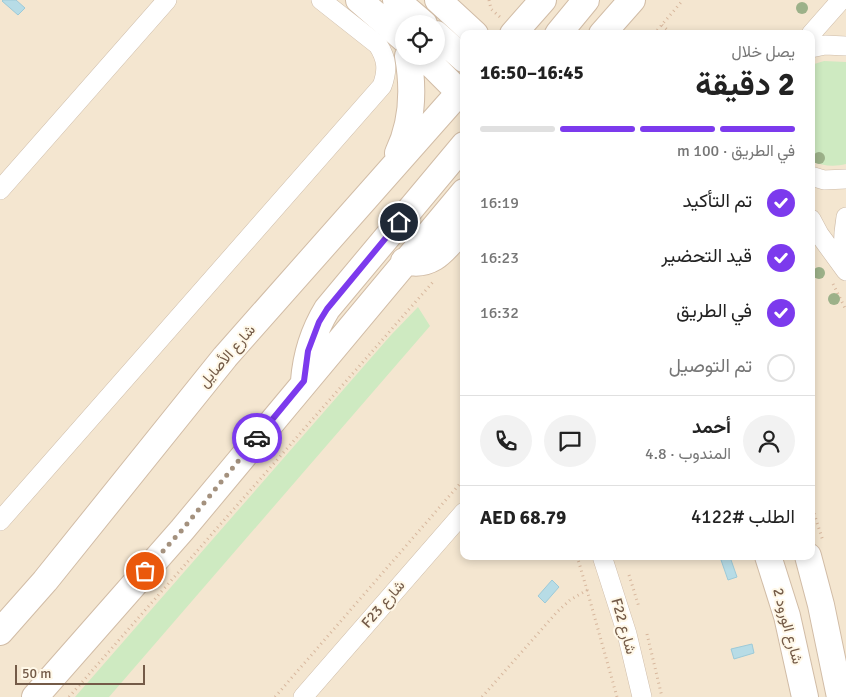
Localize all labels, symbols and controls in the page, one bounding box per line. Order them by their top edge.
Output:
map controls [395,15,445,65]
button: locate [395,15,445,65]
text: يصل خلال [731,42,795,62]
text: 16:45–16:50 [480,61,584,85]
text: 2 دقيقة [695,65,795,104]
text: في الطريق · 100 m [677,141,795,161]
text: تم التأكيد [682,189,752,213]
icon: check [767,189,795,217]
text: 16:19 [480,193,519,213]
pin [378,201,420,243]
icon: home [385,208,413,236]
text: قيد التحضير [661,244,752,268]
icon: check [767,244,795,272]
text: 16:23 [480,248,519,268]
text: في الطريق [676,299,752,323]
icon: check [767,299,795,327]
text: 16:32 [480,303,519,323]
street label: شارع الأصايل [195,321,261,392]
text: تم التوصيل [669,354,752,378]
courier [232,413,282,463]
button: phone [480,415,532,467]
button: chat [544,415,596,467]
text: أحمد [692,415,731,439]
button: person [743,415,795,467]
icon: car [243,424,271,452]
text: المندوب · 4.8 [645,444,731,464]
text: الطلب #4122 [691,505,795,529]
text: AED 68.79 [480,506,566,530]
pin [124,550,166,592]
icon: bag [131,557,159,585]
street label: F23 شارع [357,576,410,633]
street label: شارع الورود 2 [767,586,807,667]
street label: F22 شارع [606,596,641,657]
scale bar [15,662,145,685]
text: 50 m [22,665,51,682]

